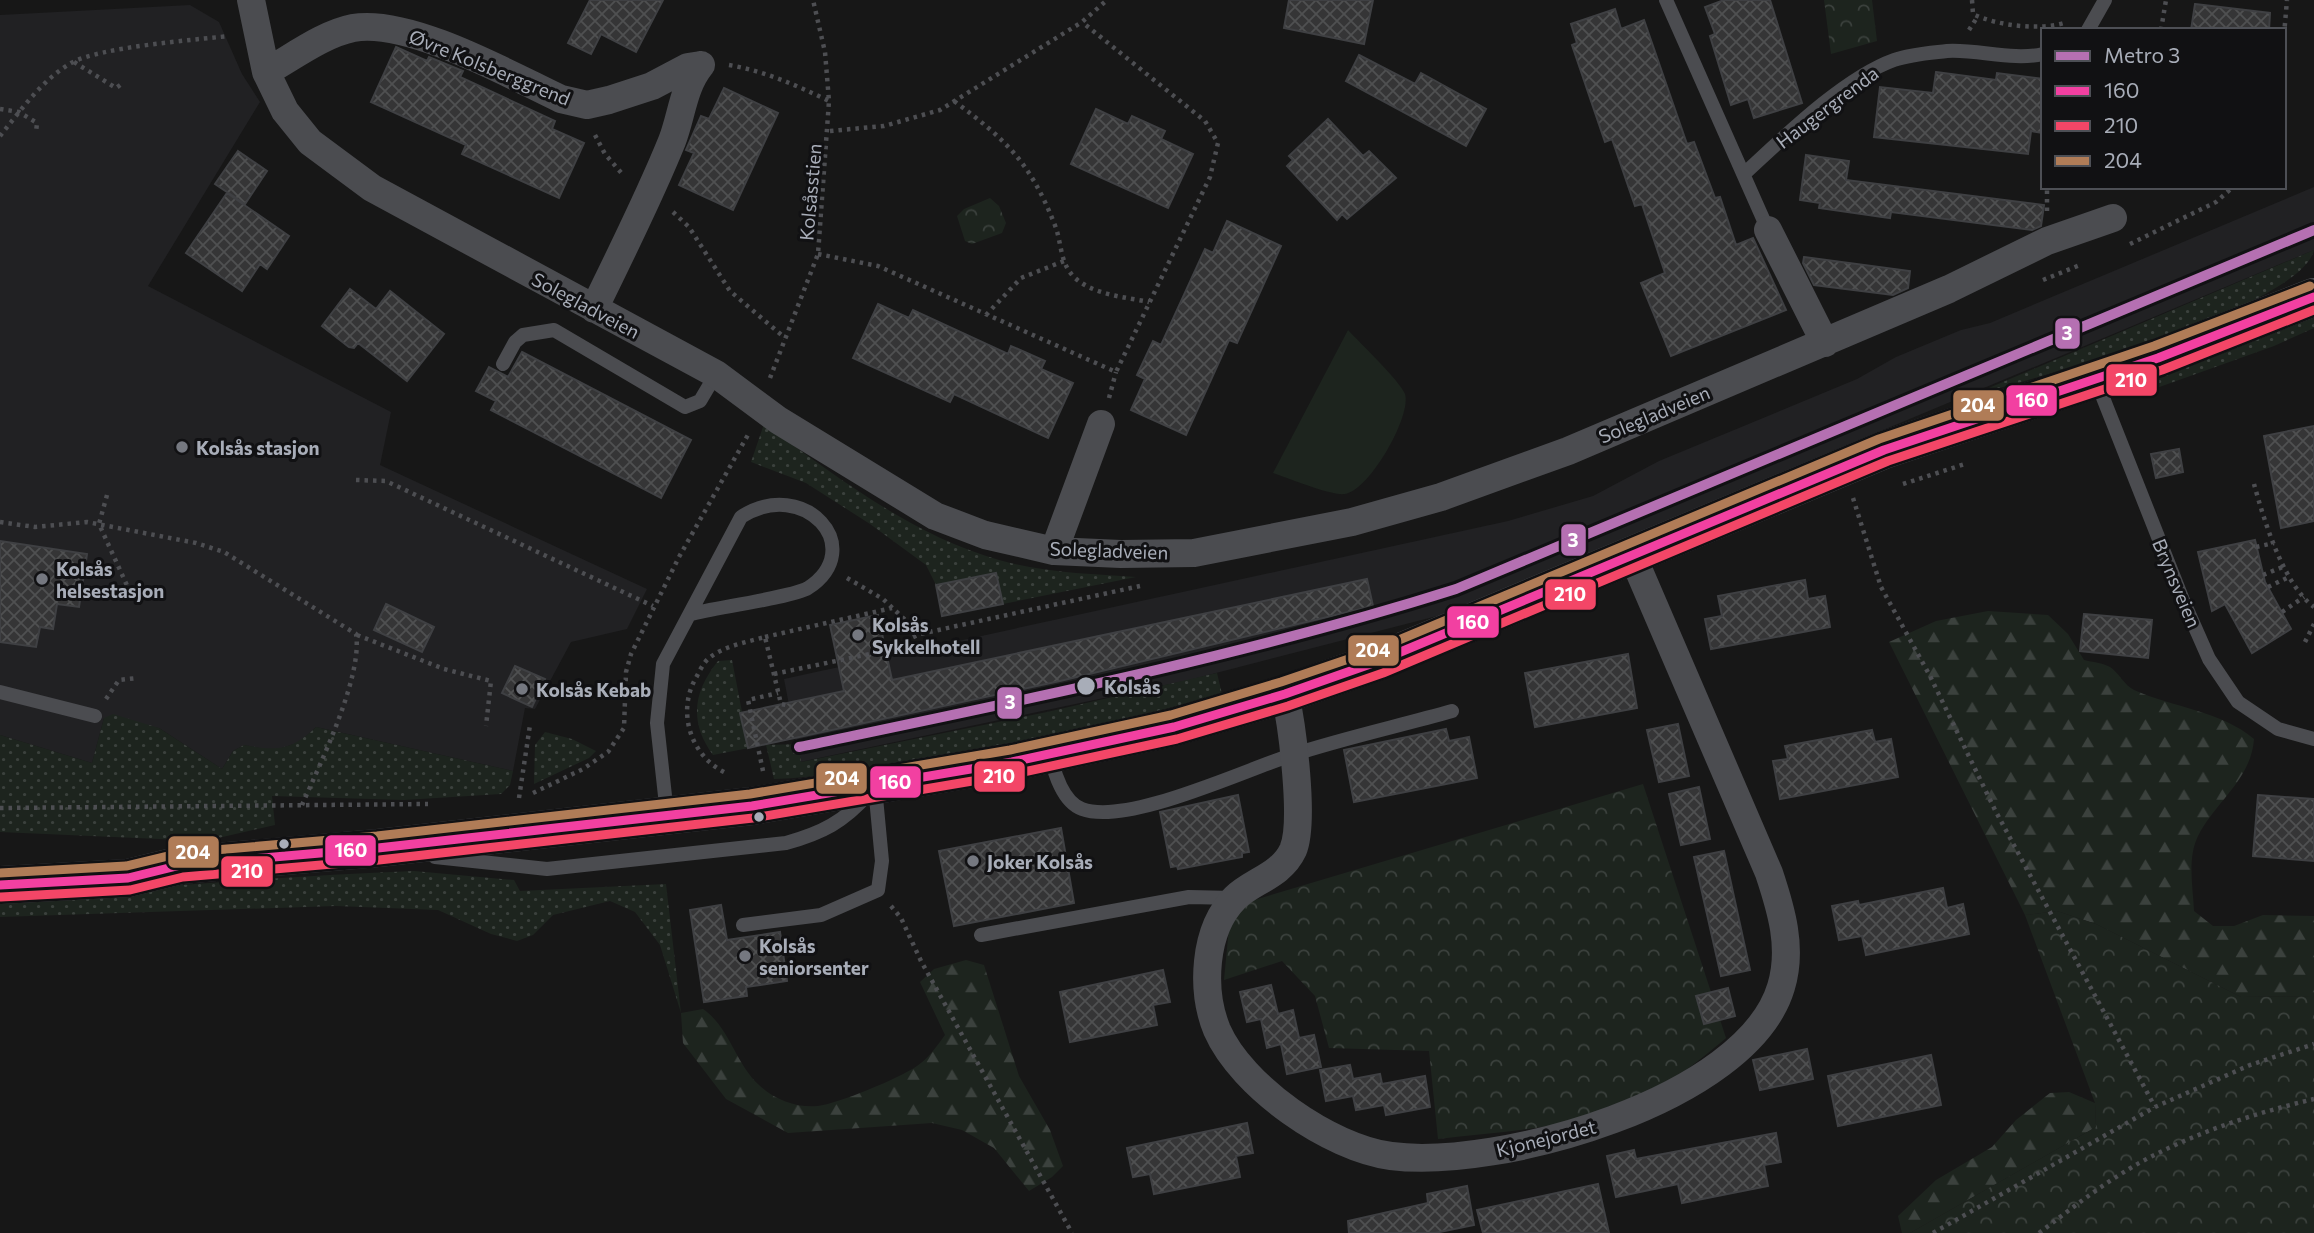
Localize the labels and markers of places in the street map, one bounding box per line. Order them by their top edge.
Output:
place label: Kolsås stasjon [196,436,320,459]
marker: Kolsås stasjon [174,439,190,455]
place label: Kolsås helsestasjon [56,557,164,602]
marker: Kolsås helsestasjon [34,571,50,587]
place label: Kolsås Sykkelhotell [872,613,980,658]
marker: Kolsås Sykkelhotell [850,627,866,643]
marker: Kolsås [1075,675,1097,697]
place label: Kolsås [1104,675,1161,698]
place label: Kolsås Kebab [536,678,651,701]
marker: Kolsås Kebab [514,681,530,697]
unlabelled marker [752,810,766,824]
unlabelled marker [277,837,291,851]
place label: Joker Kolsås [987,850,1093,873]
marker: Joker Kolsås [965,853,981,869]
place label: Kolsås seniorsenter [759,934,869,979]
marker: Kolsås seniorsenter [737,948,753,964]

